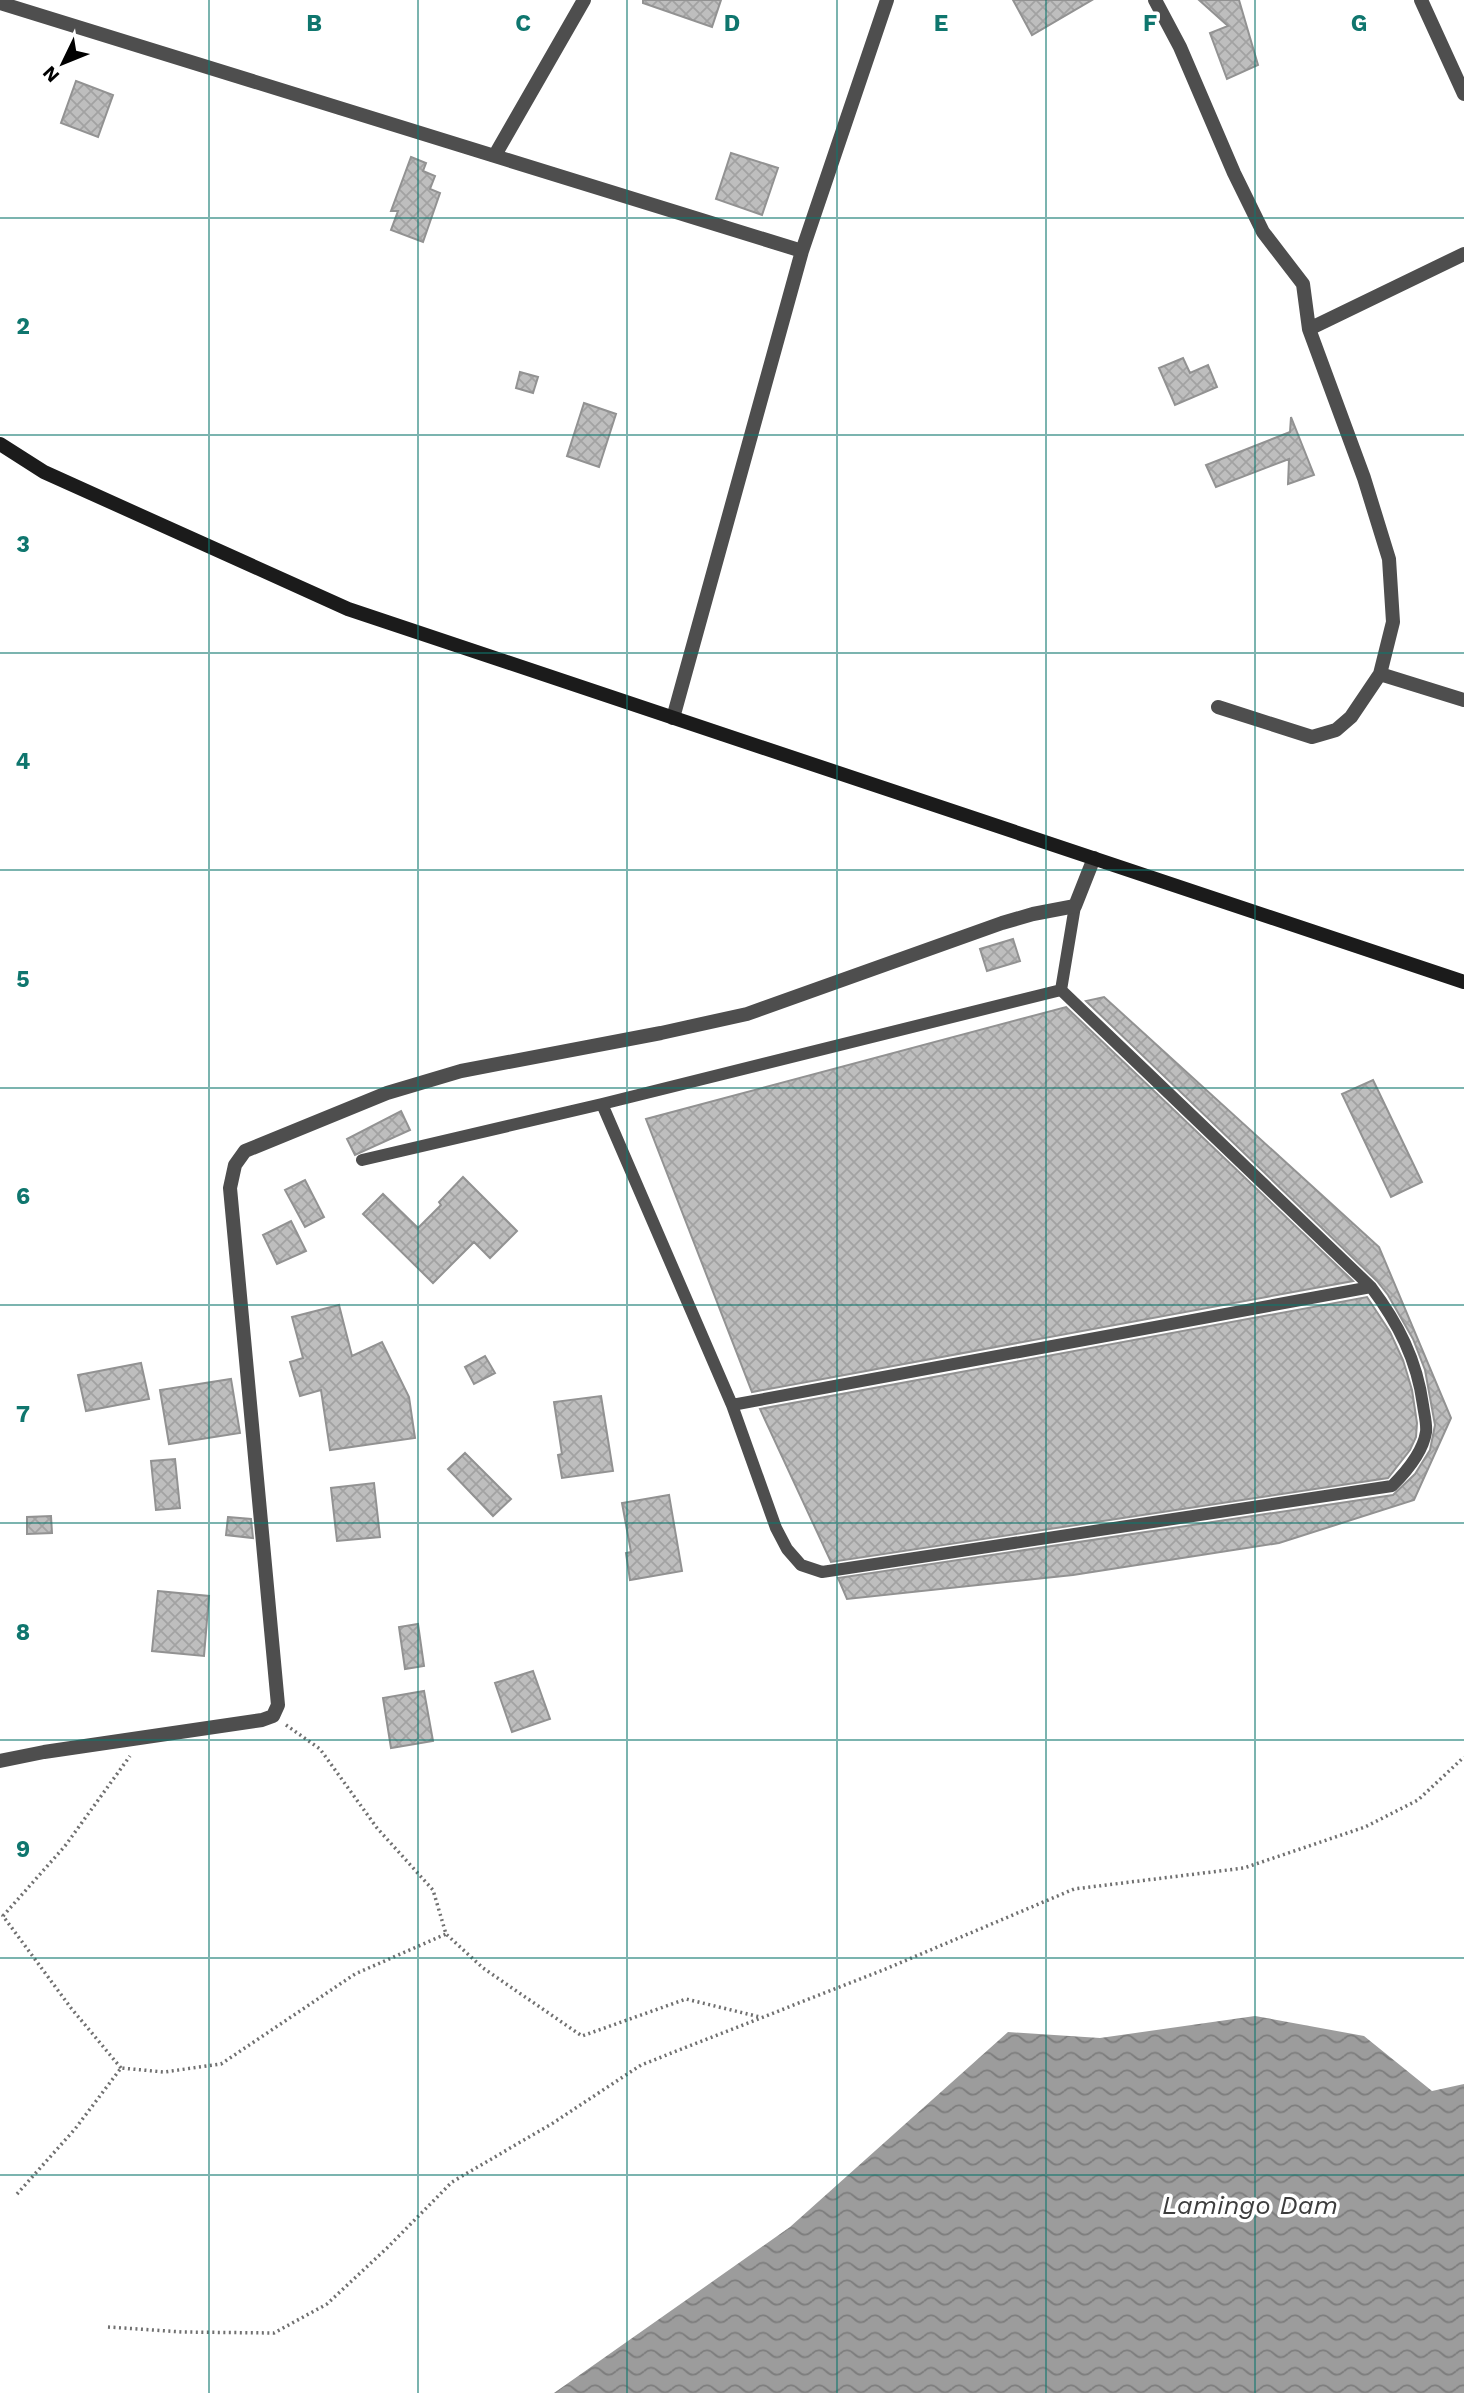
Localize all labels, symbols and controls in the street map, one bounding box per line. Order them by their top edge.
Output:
text: B [306,10,322,37]
text: C [515,10,531,37]
text: D [724,10,740,37]
text: E [934,10,948,37]
text: F [1143,10,1157,37]
text: G [1351,10,1367,37]
north arrow [28,28,98,98]
text: N [38,61,64,87]
text: 2 [16,313,30,340]
text: 3 [16,531,30,558]
text: 4 [16,748,31,775]
text: 5 [16,966,30,993]
text: 6 [16,1183,30,1210]
text: 7 [16,1401,30,1428]
text: 8 [16,1619,30,1646]
text: 9 [16,1836,30,1863]
water label: Lamingo Dam [1162,2190,1338,2220]

